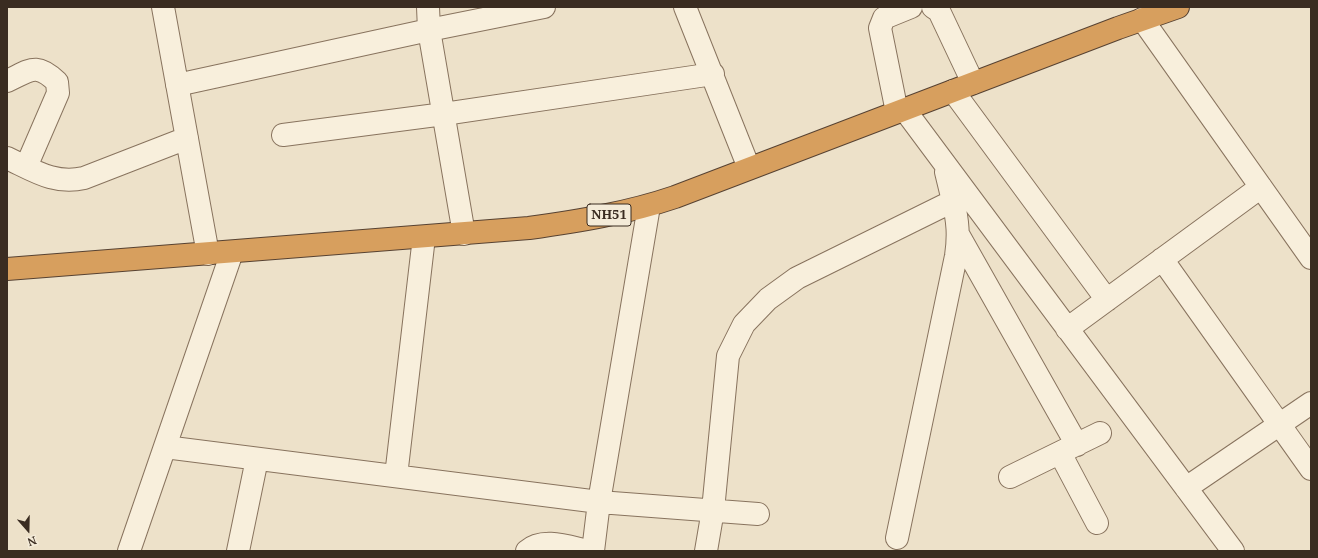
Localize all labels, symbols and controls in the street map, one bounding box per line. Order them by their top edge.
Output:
road number: NH51 [587,204,631,226]
north arrow [8,510,48,550]
text: N [26,533,39,550]

